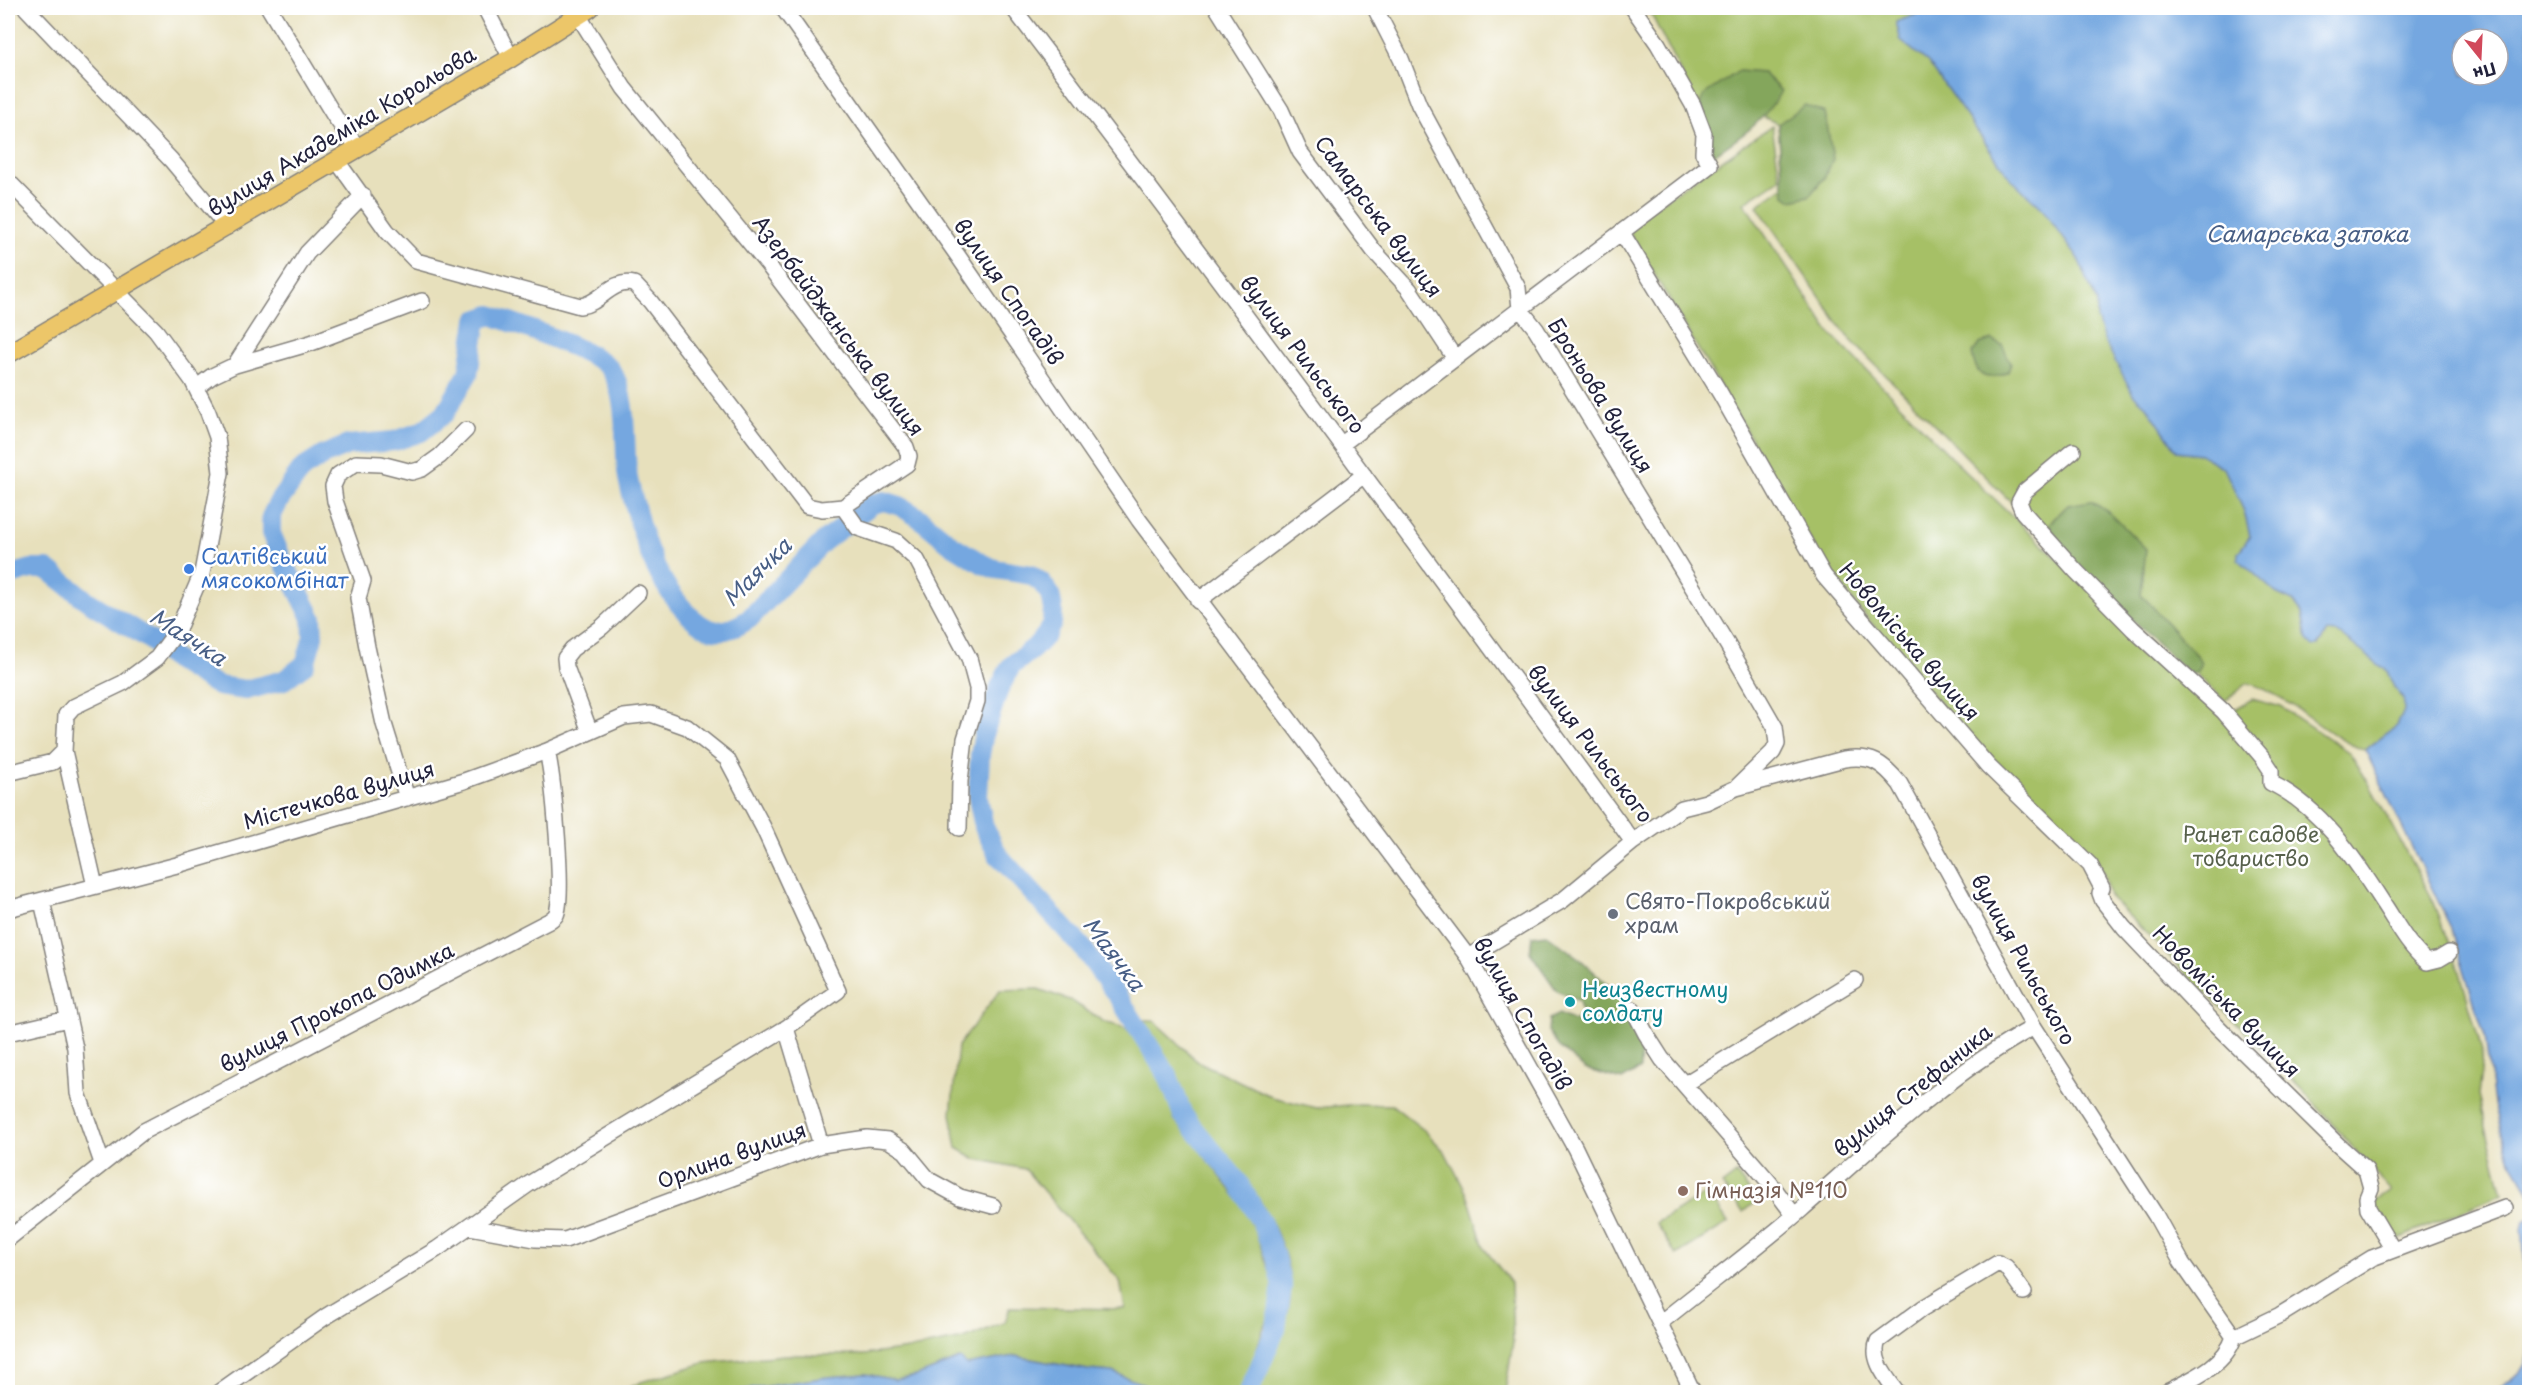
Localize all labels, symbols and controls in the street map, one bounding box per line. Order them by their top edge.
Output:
north arrow [2450,27,2510,87]
street label: вулиця Академіка Корольова [201,37,481,223]
text: Пн [2470,57,2500,87]
street label: Самарська вулиця [1308,128,1451,304]
street label: Азербайджанська вулиця [746,208,933,442]
street label: вулиця Спогадів [947,211,1072,371]
water label: Самарська затока [2206,216,2410,249]
street label: вулиця Рильського [1233,268,1374,440]
street label: Броньова вулиця [1541,311,1662,479]
water label: Маячка [714,528,799,613]
place label: Салтівський мясокомбінат [201,539,349,595]
street label: Новоміська вулиця [1832,554,1989,727]
marker: Салтівський мясокомбінат [182,562,196,576]
water label: Маячка [144,599,235,674]
street label: вулиця Рильського [1521,657,1662,829]
street label: Містечкова вулиця [239,751,438,837]
park label: Ранет садове товариство [2183,817,2319,873]
street label: вулиця Рильського [1964,867,2085,1051]
place label: Свято-Покровський храм [1625,884,1830,940]
marker: Свято-Покровський храм [1606,907,1620,921]
water label: Маячка [1076,909,1155,998]
street label: Новоміська вулиця [2146,917,2309,1084]
street label: вулиця Спогадів [1467,930,1581,1096]
street label: вулиця Прокопа Одимка [213,933,460,1079]
place label: Неизвестному солдату [1582,972,1728,1028]
marker: Неизвестному солдату [1563,995,1577,1009]
street label: вулиця Стефаника [1825,1015,1999,1164]
street label: Орлина вулиця [652,1112,810,1196]
place label: Гімназія №110 [1695,1173,1848,1205]
marker: Гімназія №110 [1676,1184,1690,1198]

